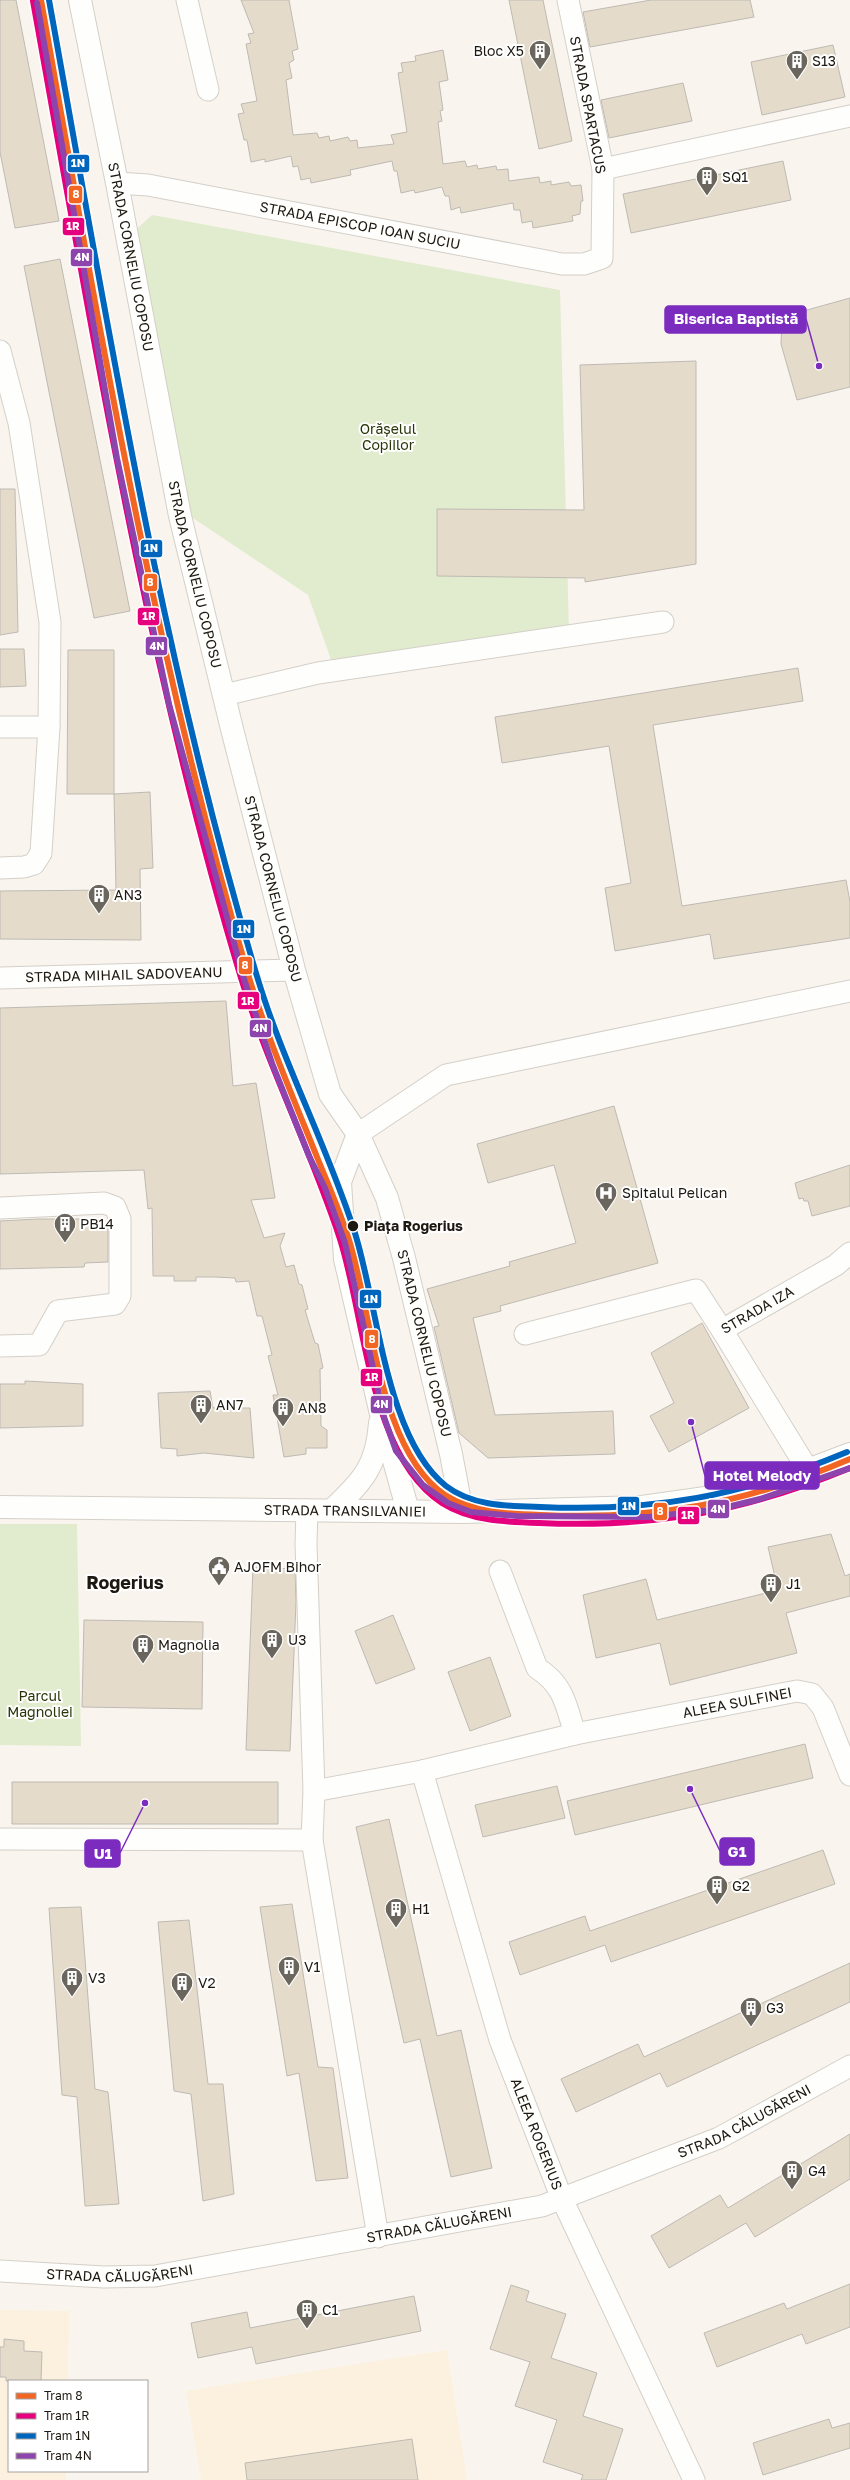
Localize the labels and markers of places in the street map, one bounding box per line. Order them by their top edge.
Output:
building icon: Bloc X5 [527,38,553,71]
place label: Bloc X5 [473,42,524,59]
building icon: S13 [784,48,810,81]
place label: S13 [812,52,836,69]
building icon: SQ1 [694,164,720,197]
place label: SQ1 [722,168,748,185]
callout: Biserica Baptistă [665,306,806,333]
building icon: AN3 [86,882,112,915]
place label: AN3 [114,886,142,903]
hospital icon: Spitalul Pelican [593,1180,619,1213]
place label: Spitalul Pelican [622,1184,727,1201]
building icon: PB14 [52,1211,78,1244]
place label: PB14 [80,1215,114,1232]
place label: Piața Rogerius [364,1217,463,1234]
marker: Piața Rogerius [346,1219,360,1233]
building icon: AN7 [188,1392,214,1425]
building icon: AN8 [270,1395,296,1428]
place label: AN7 [216,1396,243,1413]
place label: AN8 [298,1399,327,1416]
callout: Hotel Melody [705,1462,819,1489]
public building icon: AJOFM Bihor [206,1554,232,1587]
place label: AJOFM Bihor [234,1558,322,1575]
building icon: J1 [758,1571,784,1604]
place label: J1 [786,1575,801,1592]
building icon: U3 [259,1627,285,1660]
place label: U3 [288,1631,306,1648]
building icon: Magnolia [130,1632,156,1665]
place label: Magnolia [158,1636,220,1653]
callout: G1 [720,1838,754,1865]
callout: U1 [85,1840,120,1867]
building icon: G2 [704,1873,730,1906]
place label: G2 [732,1877,750,1894]
building icon: H1 [383,1896,409,1929]
place label: H1 [412,1900,430,1917]
building icon: V1 [276,1954,302,1987]
place label: V1 [304,1958,320,1975]
building icon: V3 [59,1965,85,1998]
place label: V3 [88,1969,106,1986]
building icon: V2 [169,1970,195,2003]
place label: V2 [198,1974,216,1991]
building icon: G3 [738,1995,764,2028]
place label: G3 [766,1999,784,2016]
building icon: G4 [779,2158,805,2191]
place label: G4 [808,2162,826,2179]
building icon: C1 [294,2297,320,2330]
place label: C1 [322,2301,339,2318]

